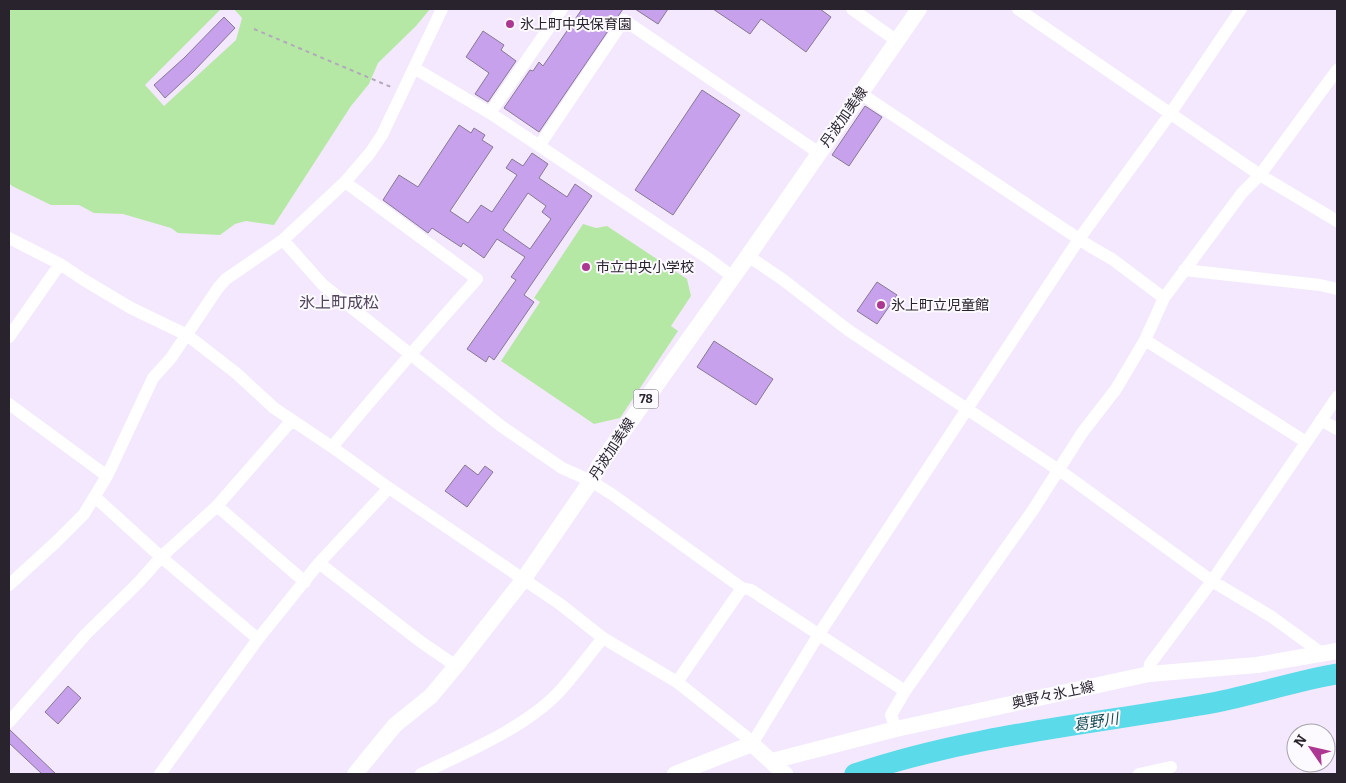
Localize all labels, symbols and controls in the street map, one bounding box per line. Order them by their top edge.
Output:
place label: 氷上町中央保育園 [520,16,632,33]
marker: 氷上町中央保育園 [504,18,516,30]
street label: 丹波加美線 [817,83,871,151]
place label: 市立中央小学校 [596,259,694,276]
marker: 市立中央小学校 [580,261,592,273]
district label: 氷上町成松 [299,293,379,312]
place label: 氷上町立児童館 [891,297,989,314]
marker: 氷上町立児童館 [875,299,887,311]
road number: 78 [634,389,658,408]
street label: 丹波加美線 [586,415,638,483]
street label: 奥野々氷上線 [1010,678,1096,712]
water label: 葛野川 [1072,709,1122,734]
north arrow [1286,723,1336,773]
text: N [1291,732,1311,750]

